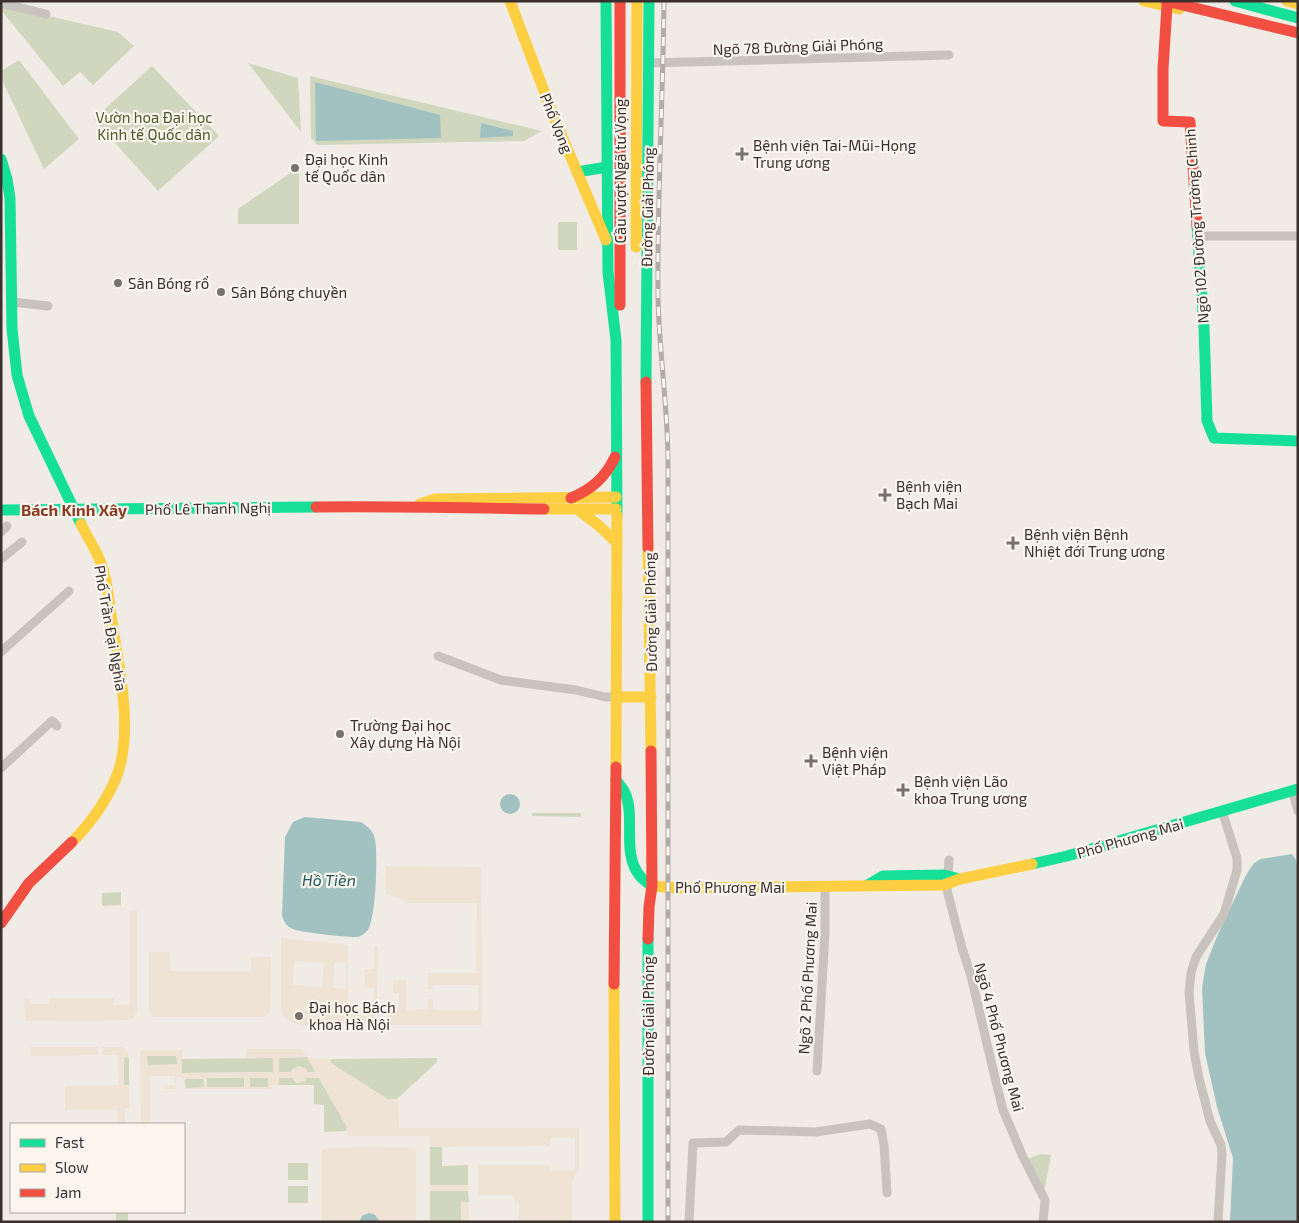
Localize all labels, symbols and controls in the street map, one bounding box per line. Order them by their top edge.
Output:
street label: Ngõ 78 Đường Giải Phóng [712,34,884,58]
street label: Phố Vọng [537,90,577,156]
street label: Cầu vượt Ngã tư Vọng [611,98,629,244]
park label: Vườn hoa Đại học Kinh tế Quốc dân [95,108,213,144]
street label: Ngõ 102 Đường Trường Chinh [1180,128,1212,324]
place label: Bệnh viện Tai-Mũi-Họng Trung ương [753,136,917,171]
street label: Đường Giải Phóng [637,146,657,267]
marker: Bệnh viện Tai-Mũi-Họng Trung ương [735,147,749,161]
place label: Đại học Kinh tế Quốc dân [305,150,388,186]
marker: Đại học Kinh tế Quốc dân [289,162,301,174]
place label: Sân Bóng rổ [128,274,209,292]
marker: Sân Bóng rổ [112,277,124,289]
place label: Sân Bóng chuyền [231,283,347,301]
marker: Sân Bóng chuyền [215,286,227,298]
place label: Bệnh viện Bạch Mai [896,477,962,512]
marker: Bệnh viện Bạch Mai [878,488,892,502]
street label: Phố Lê Thanh Nghị [145,498,271,518]
district label: Bách Kinh Xây [21,500,127,520]
place label: Bệnh viện Bệnh Nhiệt đới Trung ương [1024,525,1166,560]
marker: Bệnh viện Bệnh Nhiệt đới Trung ương [1006,536,1020,550]
street label: Đường Giải Phóng [640,551,660,672]
street label: Phố Trần Đại Nghĩa [91,564,131,692]
place label: Trường Đại học Xây dựng Hà Nội [350,716,461,751]
marker: Trường Đại học Xây dựng Hà Nội [334,728,346,740]
place label: Bệnh viện Việt Pháp [822,743,888,778]
marker: Bệnh viện Việt Pháp [804,754,818,768]
place label: Bệnh viện Lão khoa Trung ương [914,772,1028,807]
marker: Bệnh viện Lão khoa Trung ương [896,783,910,797]
street label: Phố Phương Mai [1075,814,1185,862]
water label: Hồ Tiền [302,870,356,889]
street label: Phố Phương Mai [675,878,785,896]
street label: Ngõ 2 Phố Phương Mai [794,901,820,1055]
street label: Đường Giải Phóng [639,956,657,1076]
street label: Ngõ 4 Phố Phương Mai [971,961,1029,1113]
place label: Đại học Bách khoa Hà Nội [309,998,396,1033]
marker: Đại học Bách khoa Hà Nội [293,1010,305,1022]
legend [10,1123,185,1213]
text: Fast [55,1133,85,1151]
text: Slow [55,1158,89,1176]
text: Jam [55,1183,81,1201]

